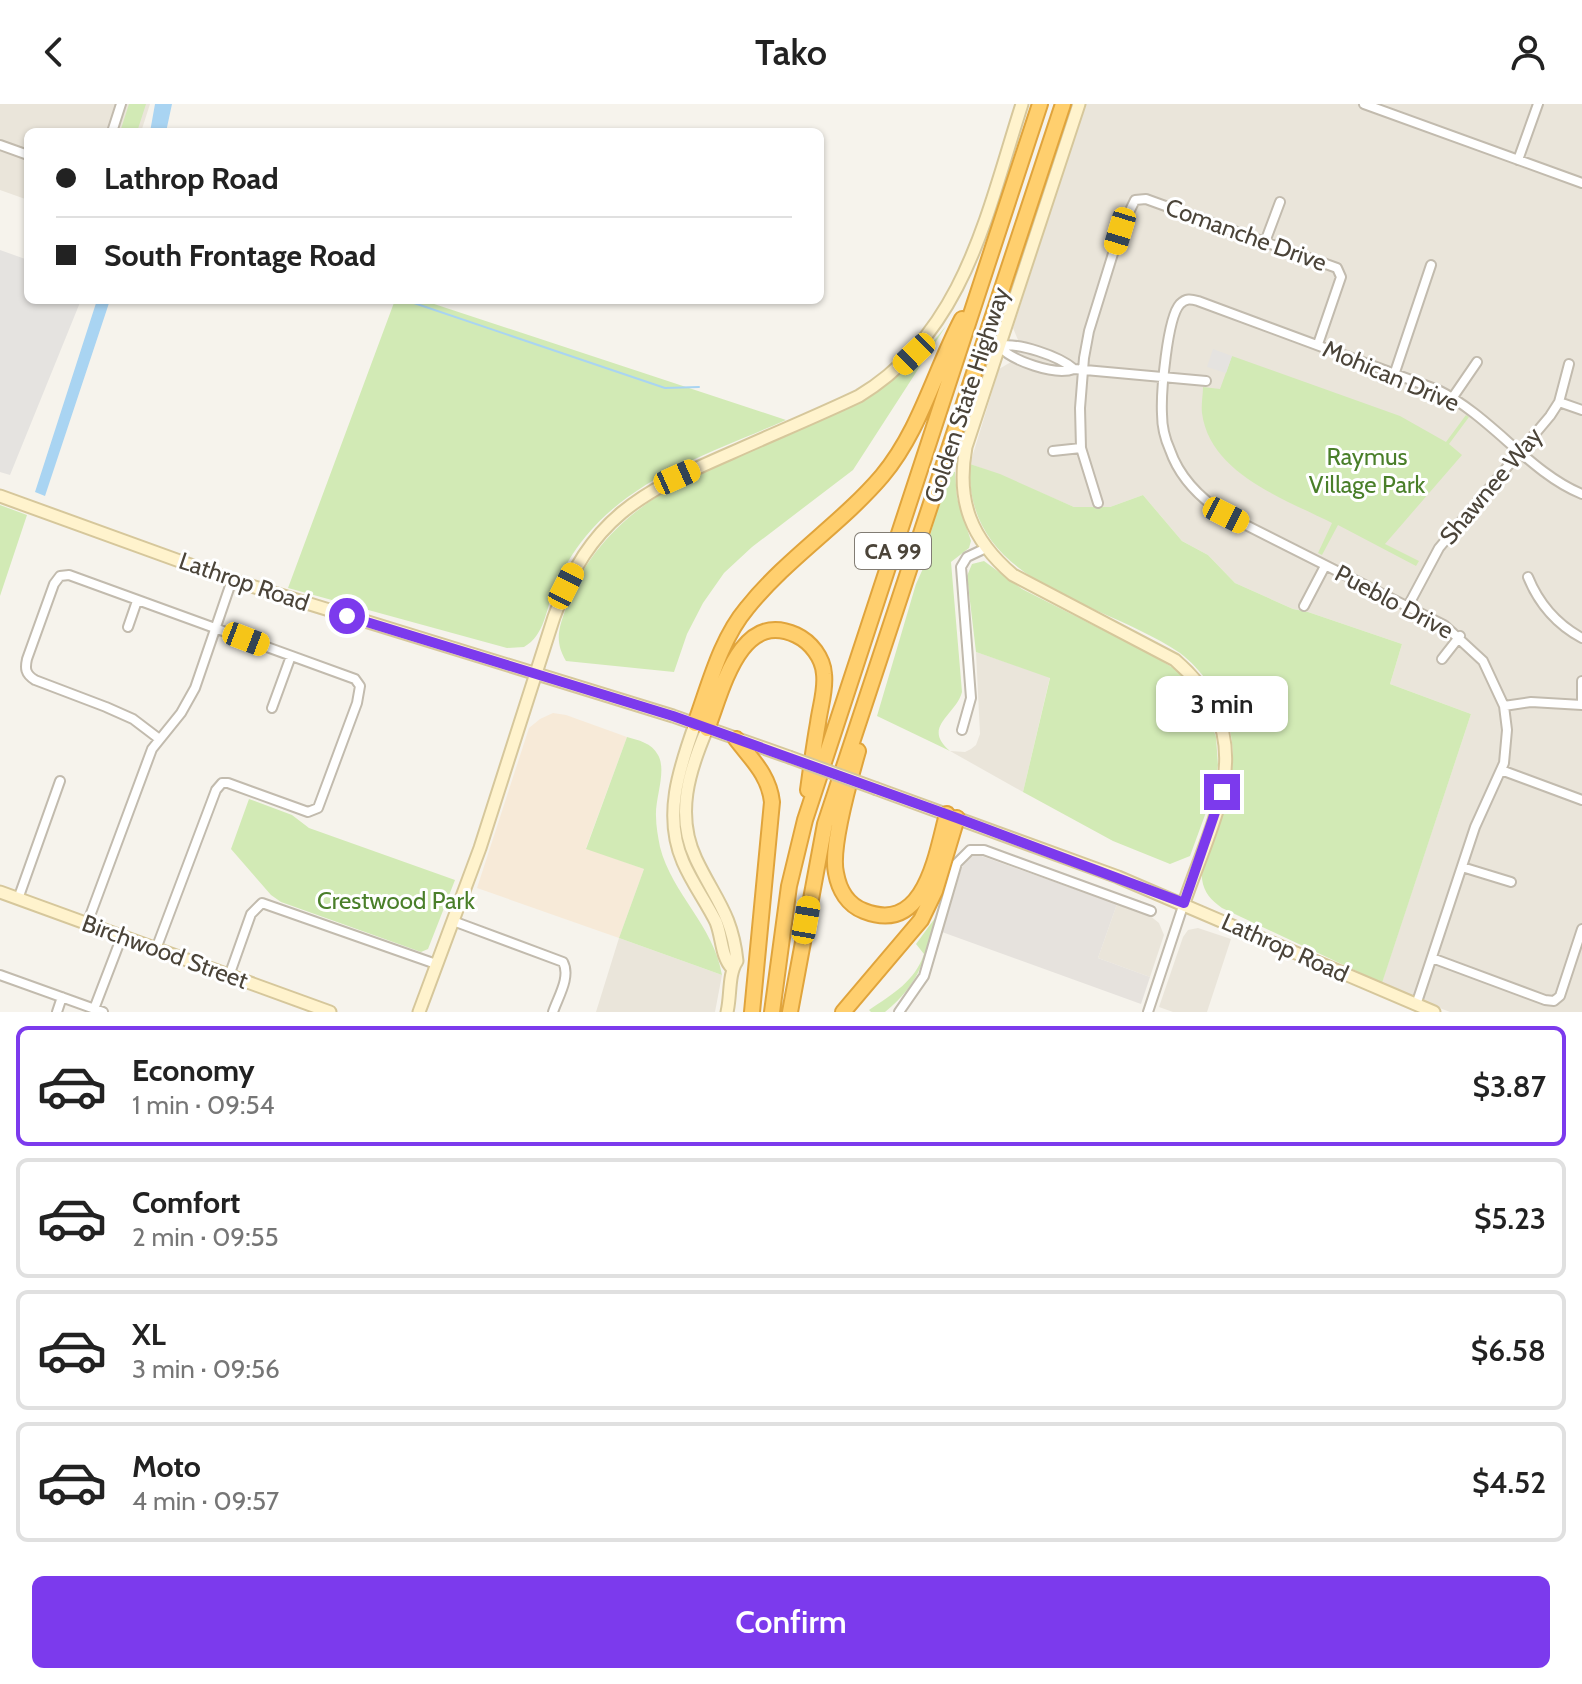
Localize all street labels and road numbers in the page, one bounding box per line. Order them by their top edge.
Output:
street label: Comanche Drive [1162,192,1331,277]
street label: Golden State Highway [918,283,1015,506]
street label: Mohican Drive [1319,334,1464,417]
street label: Shawnee Way [1433,421,1548,550]
road number: CA 99 [855,533,931,569]
street label: Lathrop Road [175,546,313,617]
street label: Pueblo Drive [1330,558,1458,645]
street label: Lathrop Road [1217,907,1353,988]
street label: Birchwood Street [78,908,252,995]

